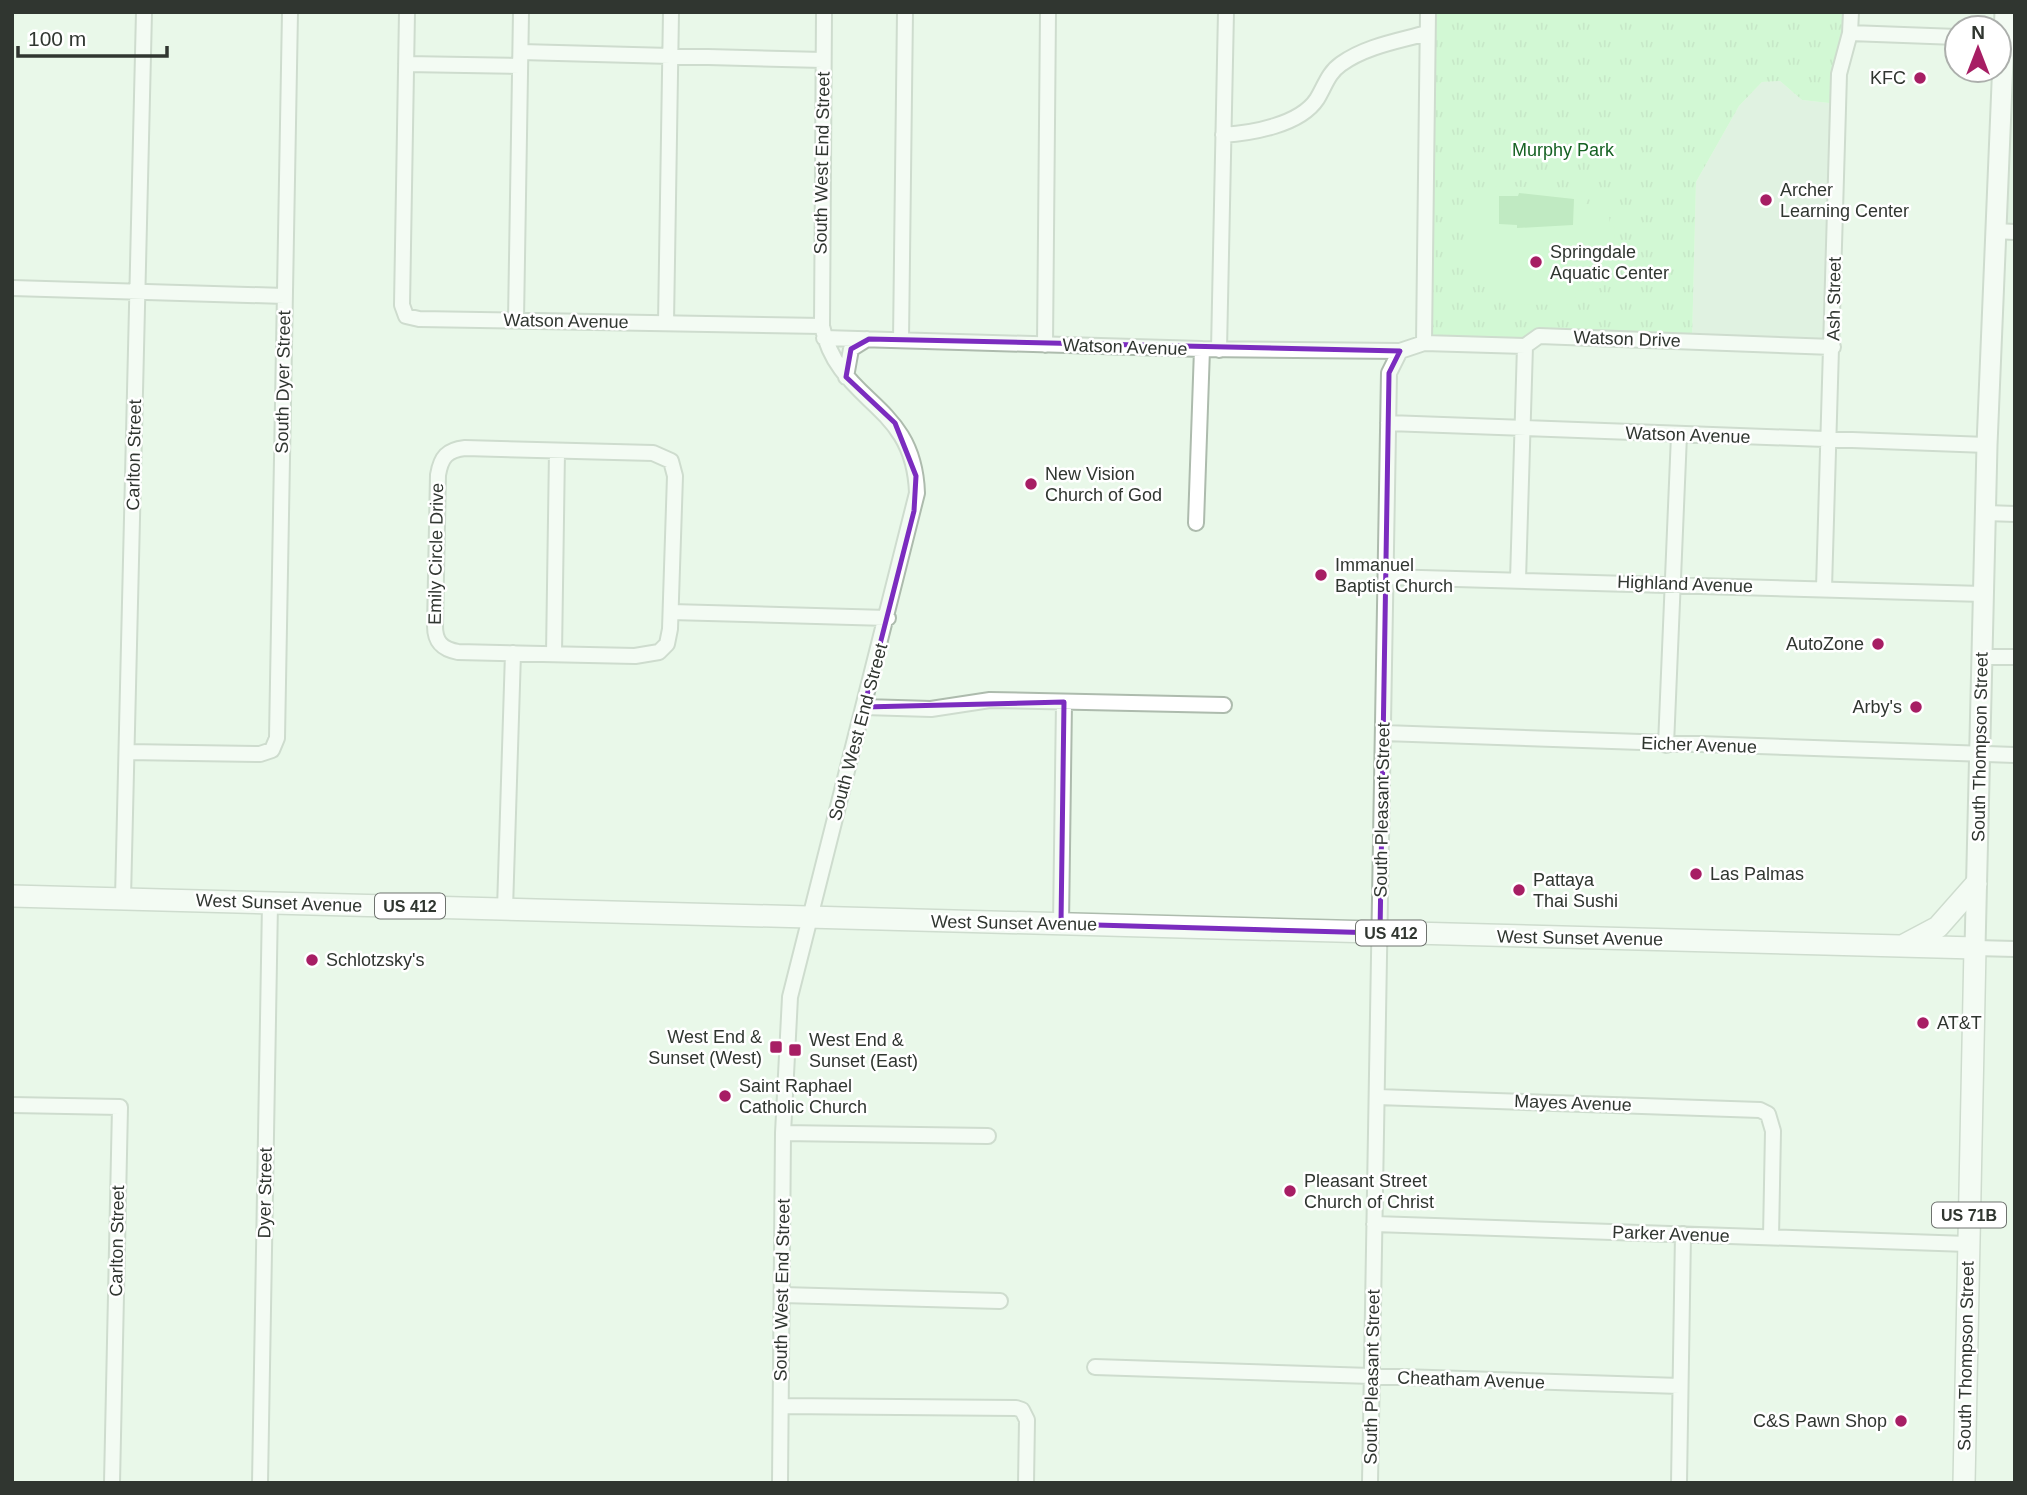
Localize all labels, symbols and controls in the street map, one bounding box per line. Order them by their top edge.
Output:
scale bar [18,14,166,58]
north arrow [1943,14,2013,84]
text: N [1971,22,1985,43]
text: 100 m [28,27,86,50]
place label: KFC [1870,68,1906,88]
marker: KFC [1912,70,1928,86]
street label: South West End Street [810,71,834,255]
park label: Murphy Park [1512,140,1615,160]
place label: Archer Learning Center [1780,180,1909,221]
marker: Archer Learning Center [1758,192,1774,208]
place label: Springdale Aquatic Center [1550,242,1669,283]
marker: Springdale Aquatic Center [1528,254,1544,270]
street label: Ash Street [1823,257,1845,341]
street label: South Dyer Street [272,310,294,454]
street label: Watson Avenue [503,310,629,332]
street label: Watson Drive [1573,327,1681,351]
street label: Watson Avenue [1062,335,1188,359]
street label: Carlton Street [123,399,145,511]
street label: Watson Avenue [1625,423,1751,447]
place label: New Vision Church of God [1045,464,1162,505]
marker: New Vision Church of God [1023,476,1039,492]
street label: Emily Circle Drive [425,483,447,625]
place label: Immanuel Baptist Church [1335,555,1453,596]
marker: Immanuel Baptist Church [1313,567,1329,583]
street label: Highland Avenue [1617,572,1753,596]
place label: AutoZone [1786,634,1864,654]
marker: AutoZone [1870,636,1886,652]
street label: South West End Street [825,641,891,823]
street label: South Thompson Street [1968,652,1992,842]
place label: Arby's [1853,697,1902,717]
marker: Arby's [1908,699,1924,715]
street label: South Pleasant Street [1370,722,1394,898]
street label: Eicher Avenue [1641,733,1757,757]
place label: Las Palmas [1710,864,1804,884]
marker: Las Palmas [1688,866,1704,882]
place label: Pattaya Thai Sushi [1533,870,1618,911]
marker: Pattaya Thai Sushi [1511,882,1527,898]
street label: West Sunset Avenue [195,890,363,916]
road number: US 412 [375,893,445,918]
street label: West Sunset Avenue [931,912,1097,934]
road number: US 412 [1356,920,1426,945]
street label: West Sunset Avenue [1497,927,1663,949]
place label: Schlotzsky's [326,950,424,970]
marker: Schlotzsky's [304,952,320,968]
place label: AT&T [1937,1013,1982,1033]
marker: AT&T [1915,1015,1931,1031]
place label: West End & Sunset (West) [648,1027,762,1068]
place label: West End & Sunset (East) [809,1030,918,1071]
marker: West End & Sunset (West) [768,1039,784,1055]
marker: West End & Sunset (East) [787,1042,803,1058]
place label: Saint Raphael Catholic Church [739,1076,867,1117]
marker: Saint Raphael Catholic Church [717,1088,733,1104]
street label: Mayes Avenue [1514,1091,1632,1115]
street label: Dyer Street [254,1147,276,1239]
place label: Pleasant Street Church of Christ [1304,1171,1434,1212]
marker: Pleasant Street Church of Christ [1282,1183,1298,1199]
street label: Carlton Street [106,1185,128,1297]
street label: South West End Street [770,1198,794,1382]
road number: US 71B [1932,1203,2006,1228]
street label: Parker Avenue [1612,1222,1730,1246]
street label: South Thompson Street [1954,1261,1978,1451]
street label: South Pleasant Street [1360,1289,1384,1465]
street label: Cheatham Avenue [1397,1367,1545,1393]
place label: C&S Pawn Shop [1753,1411,1887,1431]
marker: C&S Pawn Shop [1893,1413,1909,1429]

